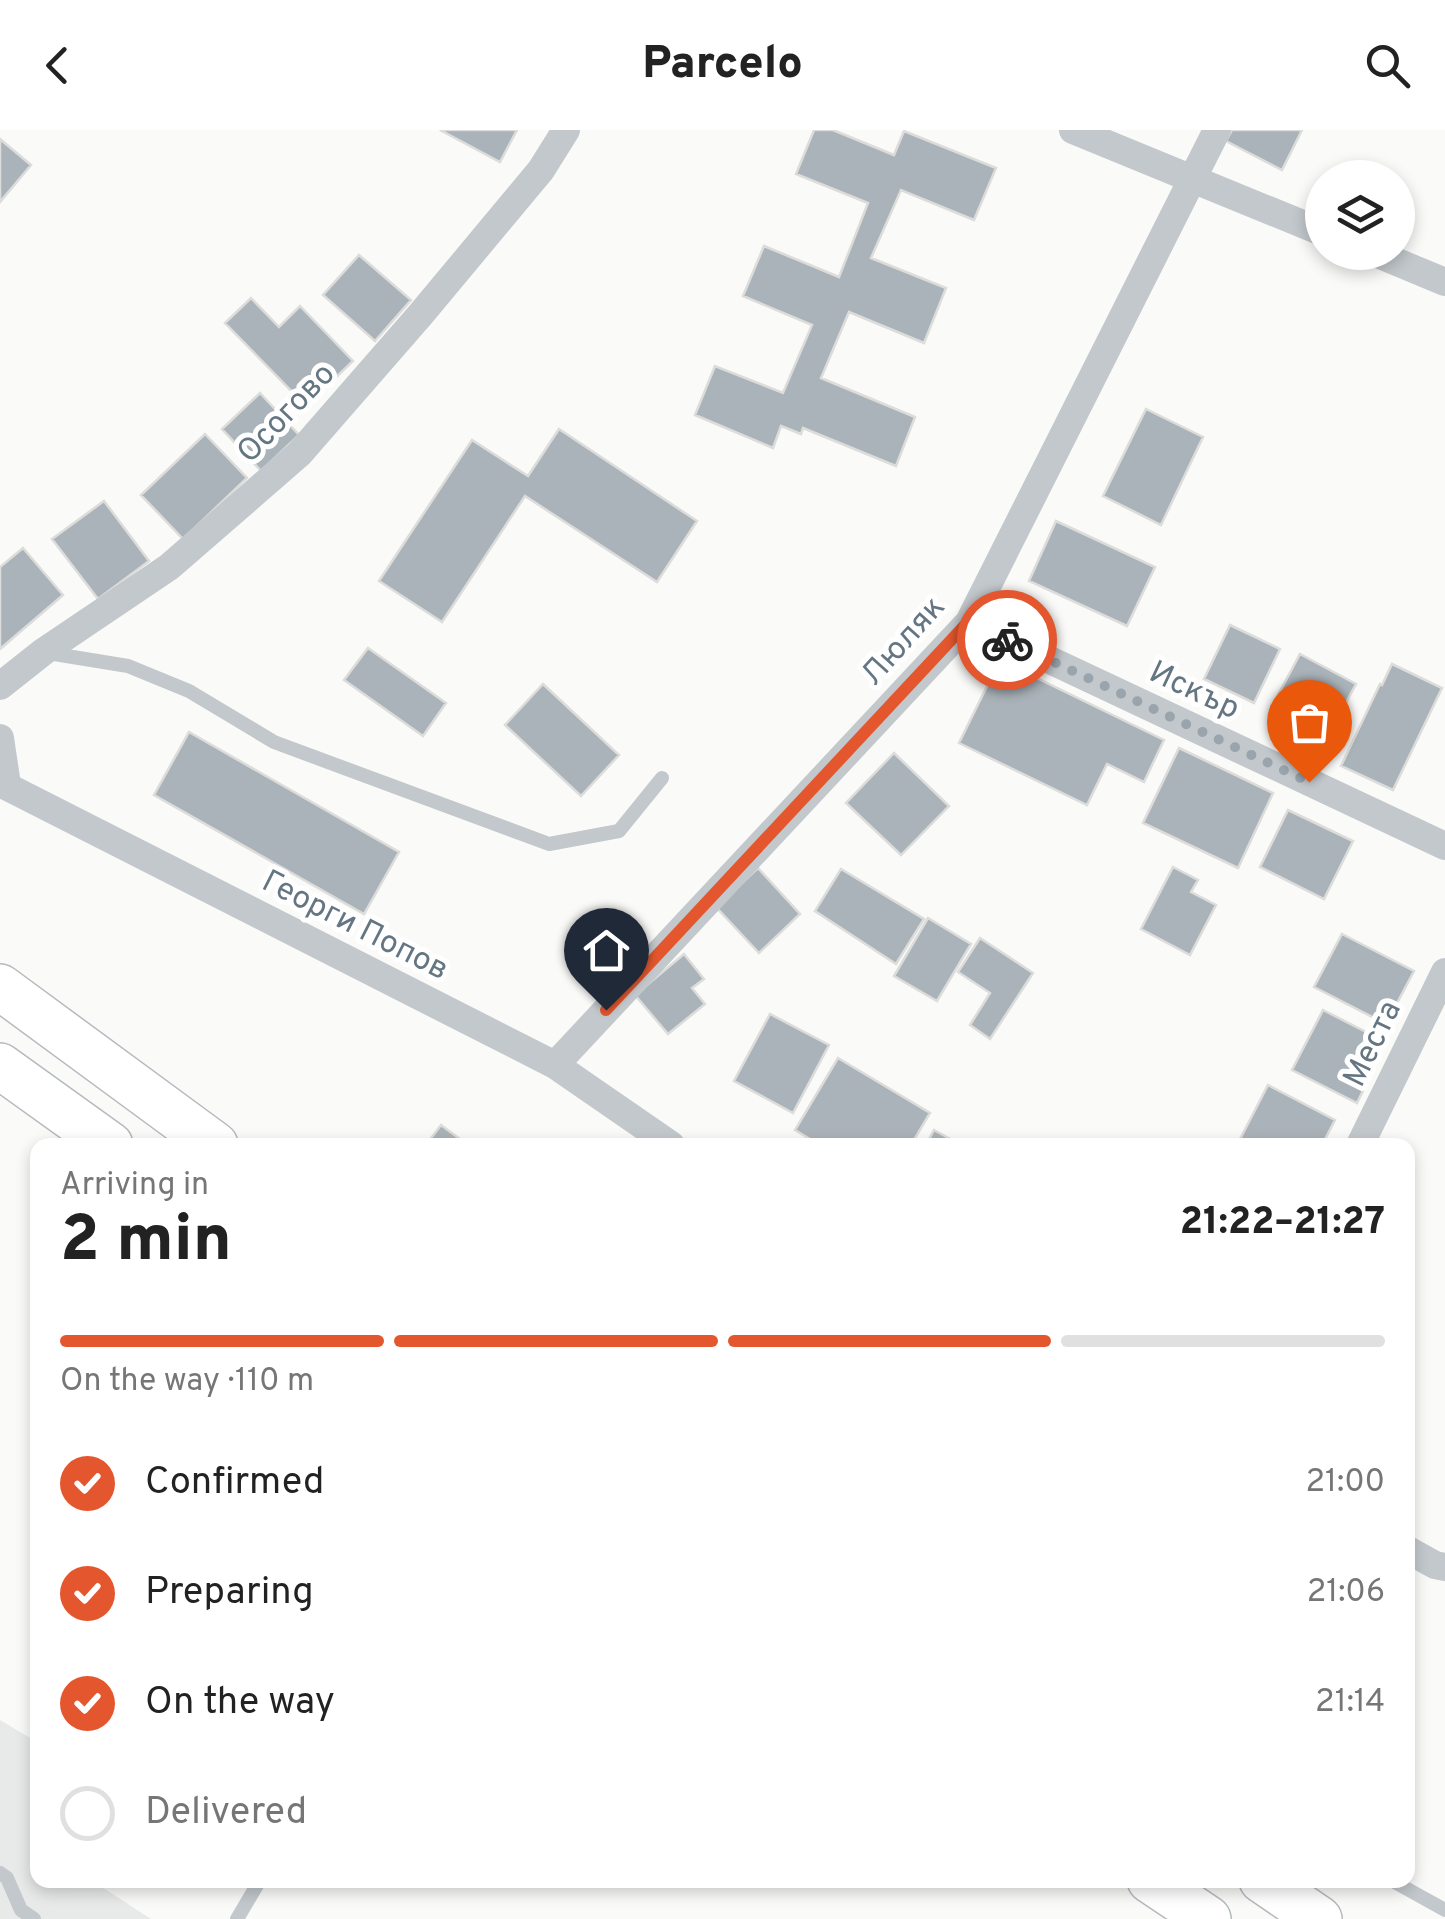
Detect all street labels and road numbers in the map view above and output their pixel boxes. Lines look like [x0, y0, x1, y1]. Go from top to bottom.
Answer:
street label: Осогово [229, 355, 345, 473]
street label: Люляк [853, 589, 955, 695]
street label: Искър [1142, 653, 1245, 730]
street label: Георги Попов [255, 863, 455, 991]
street label: Места [1336, 995, 1412, 1094]

